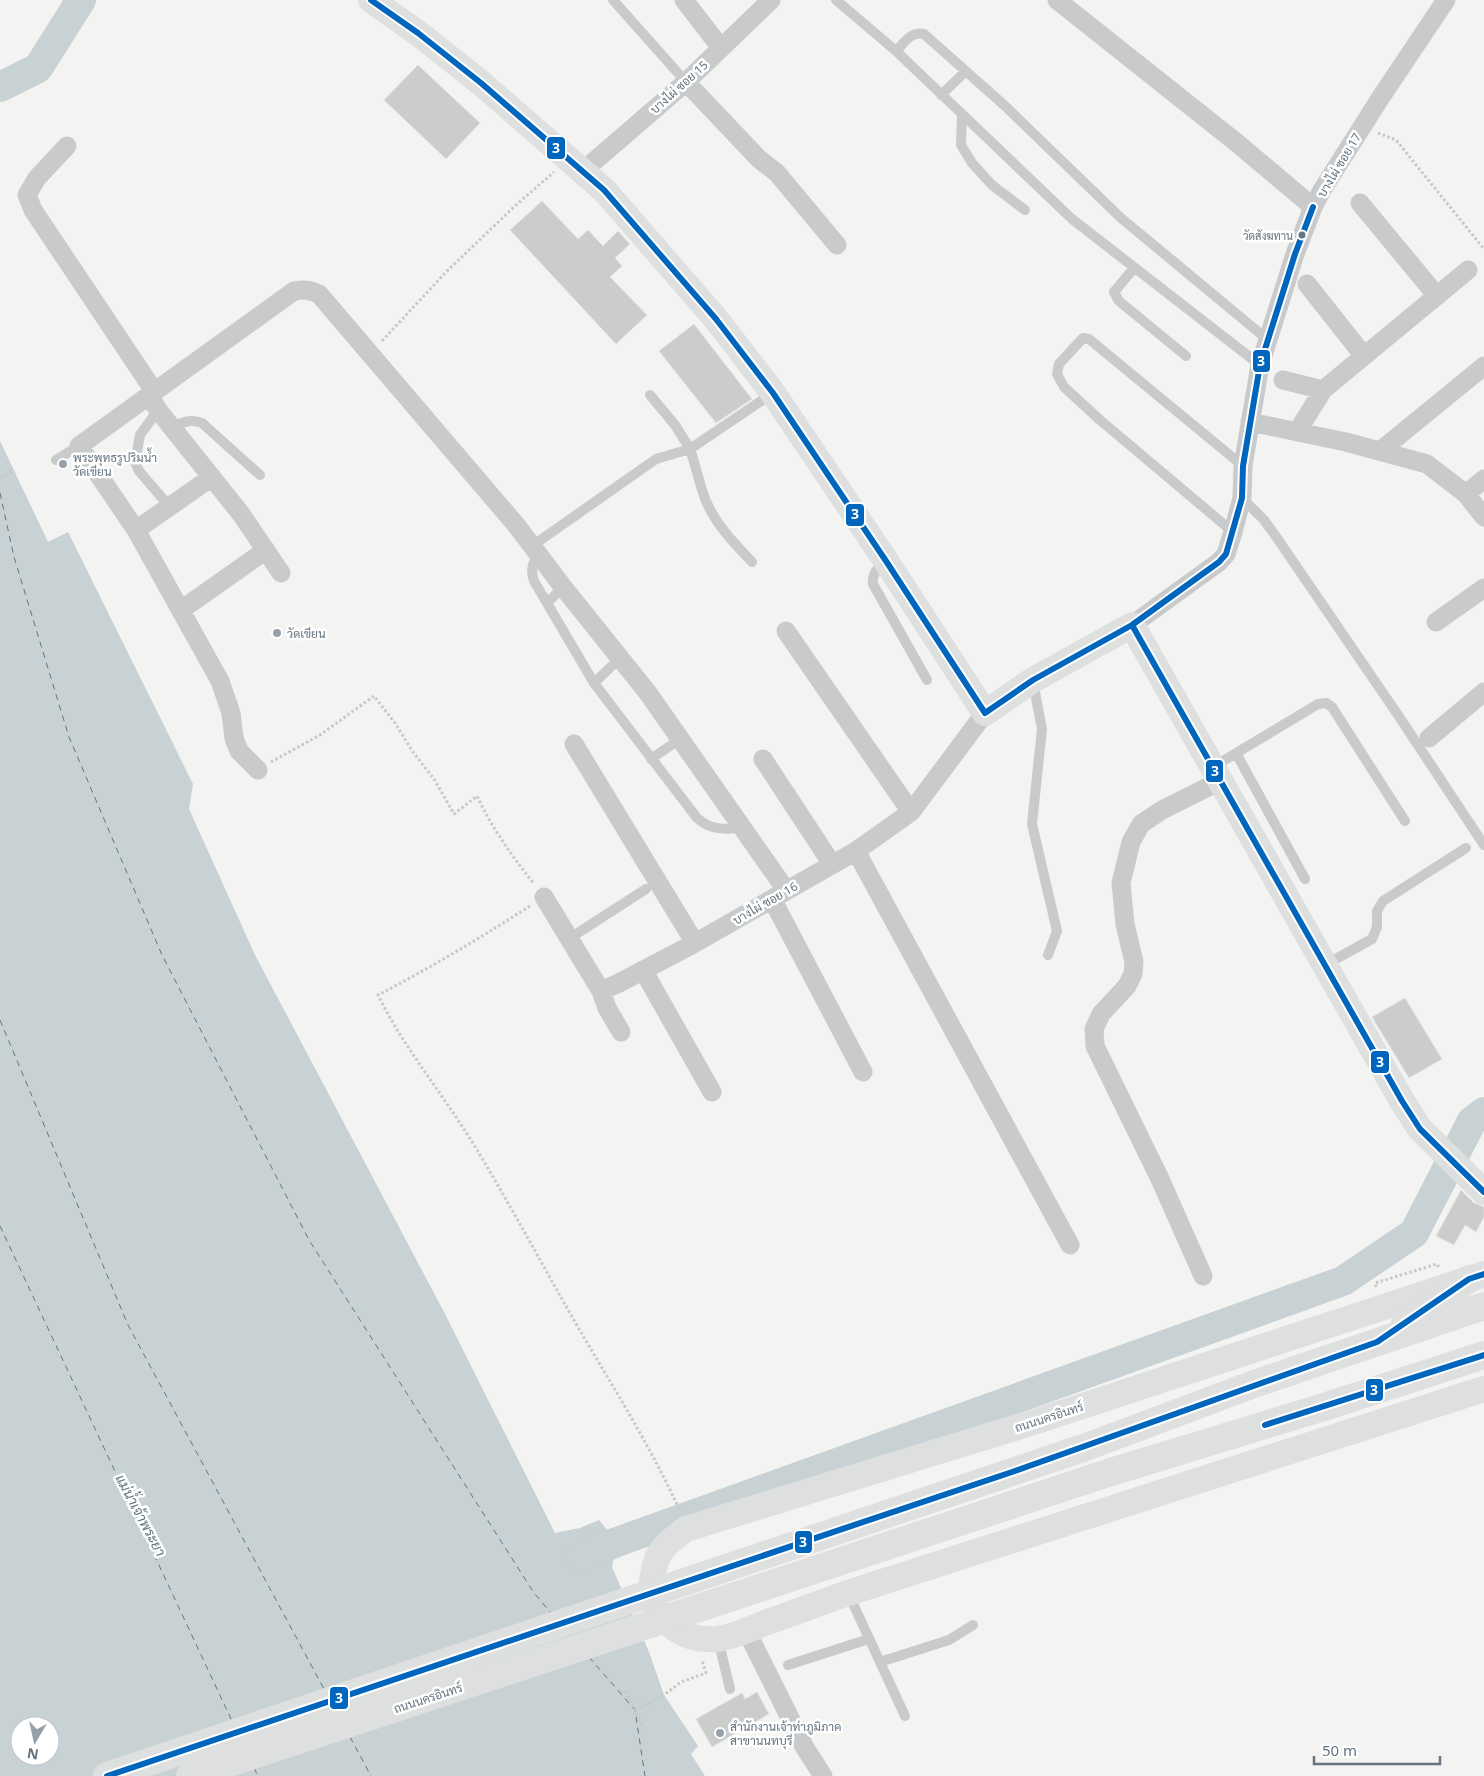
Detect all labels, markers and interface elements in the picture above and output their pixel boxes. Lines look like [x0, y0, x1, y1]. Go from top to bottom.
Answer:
street label: บางไผ่ ซอย 15 [646, 56, 712, 118]
street label: บางไผ่ ซอย 17 [1313, 129, 1365, 200]
line badge: 3 [546, 136, 566, 160]
text: 3 [552, 138, 560, 157]
place label: วัดสังฆทาน [1243, 228, 1293, 243]
marker: วัดสังฆทาน [1297, 230, 1307, 240]
line badge: 3 [1252, 349, 1271, 373]
text: 3 [1257, 351, 1265, 370]
place label: พระพุทธรูปริมน้ำ วัดเขียน [73, 447, 157, 480]
marker: พระพุทธรูปริมน้ำ วัดเขียน [57, 458, 69, 470]
line badge: 3 [845, 503, 865, 527]
text: 3 [851, 504, 859, 523]
place label: วัดเขียน [287, 625, 326, 642]
marker: วัดเขียน [271, 627, 283, 639]
line badge: 3 [1205, 759, 1224, 783]
text: 3 [1211, 761, 1219, 780]
street label: บางไผ่ ซอย 16 [729, 877, 801, 928]
line badge: 3 [1370, 1050, 1390, 1074]
text: 3 [1376, 1052, 1384, 1071]
line badge: 3 [1365, 1378, 1384, 1402]
text: 3 [1370, 1380, 1378, 1399]
street label: ถนนนครอินทร์ [1012, 1398, 1086, 1436]
water label: แม่น้ำเจ้าพระยา [111, 1470, 172, 1560]
line badge: 3 [794, 1530, 813, 1554]
text: 3 [799, 1532, 807, 1551]
street label: ถนนนครอินทร์ [391, 1679, 465, 1717]
line badge: 3 [329, 1686, 349, 1710]
text: 3 [335, 1688, 343, 1707]
north arrow [10, 1716, 60, 1766]
place label: สำนักงานเจ้าท่าภูมิภาค สาขานนทบุรี [730, 1718, 841, 1750]
marker: สำนักงานเจ้าท่าภูมิภาค สาขานนทบุรี [714, 1727, 726, 1739]
scale bar [1314, 1734, 1440, 1766]
text: 50 m [1322, 1740, 1357, 1760]
text: N [26, 1744, 40, 1765]

